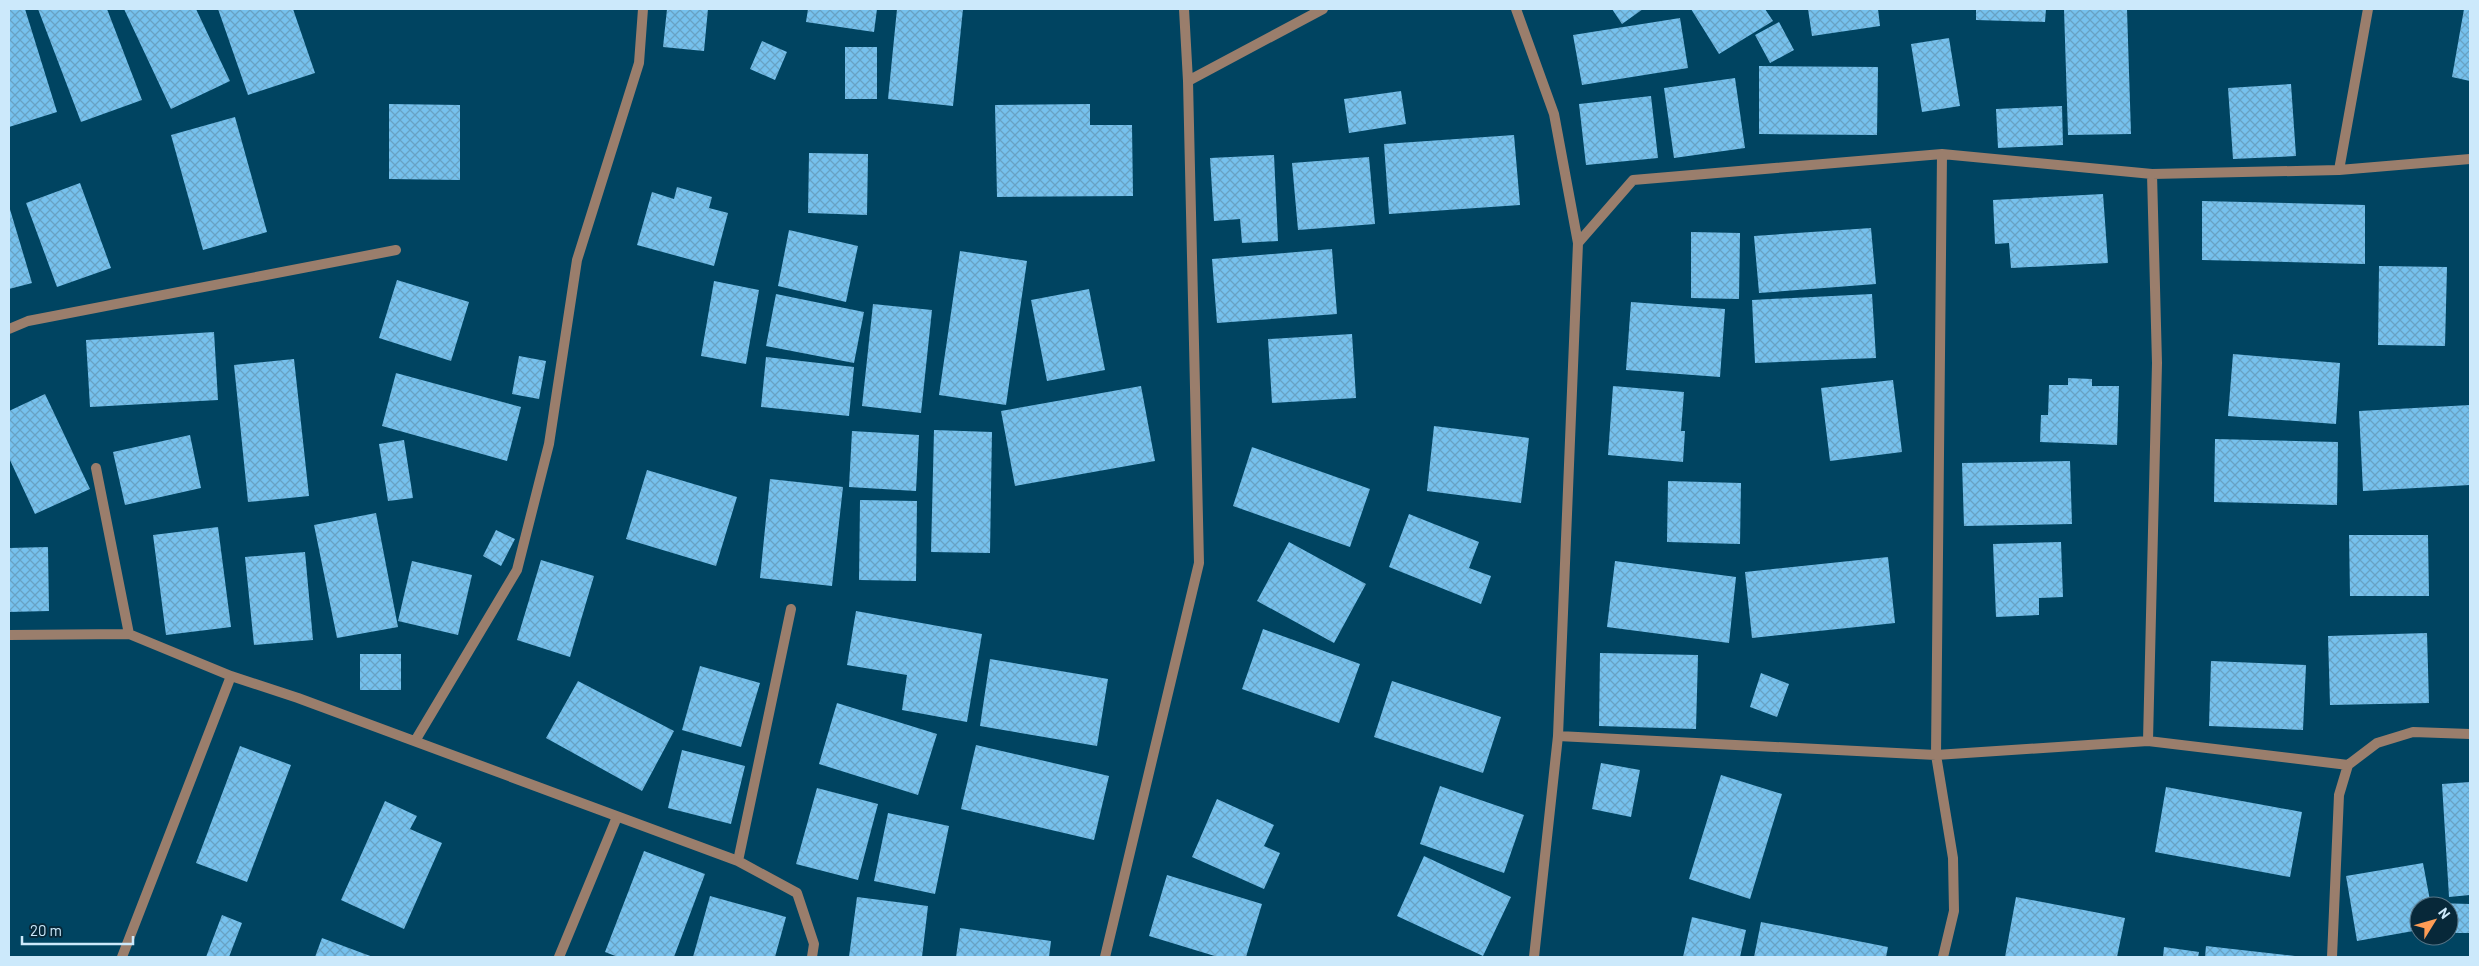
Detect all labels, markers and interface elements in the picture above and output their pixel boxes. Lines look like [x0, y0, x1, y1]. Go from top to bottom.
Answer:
north arrow [2409, 896, 2459, 946]
text: N [2435, 904, 2454, 922]
scale bar [22, 914, 134, 946]
text: 20 m [30, 921, 62, 939]

